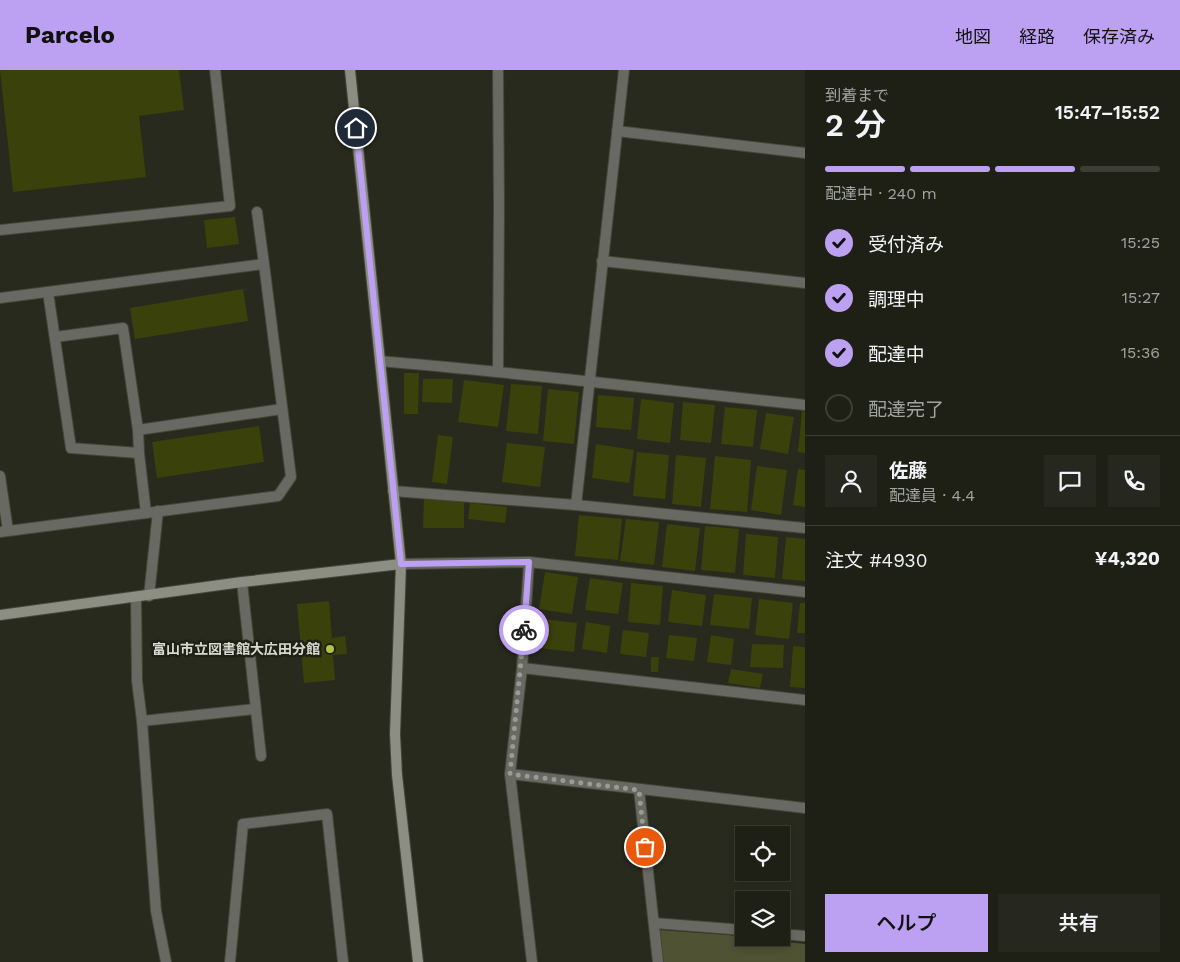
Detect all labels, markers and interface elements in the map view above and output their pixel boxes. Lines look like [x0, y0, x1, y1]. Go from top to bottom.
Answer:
text: Parcelo [25, 21, 115, 49]
text: 地図 [955, 26, 991, 47]
text: 経路 [1019, 26, 1055, 47]
text: 保存済み [1083, 26, 1155, 47]
text: 到着まで [825, 86, 889, 105]
text: 15:47–15:52 [1055, 101, 1160, 124]
text: 2 分 [825, 106, 886, 144]
pin [335, 107, 377, 149]
icon: home [342, 114, 370, 142]
text: 配達中 · 240 m [825, 184, 937, 203]
icon: check [825, 229, 853, 257]
text: 受付済み [868, 233, 944, 256]
text: 15:25 [1121, 233, 1160, 252]
icon: check [825, 284, 853, 312]
text: 調理中 [868, 288, 925, 311]
text: 15:27 [1122, 288, 1160, 307]
icon: check [825, 339, 853, 367]
text: 配達中 [868, 343, 925, 366]
text: 15:36 [1121, 343, 1160, 362]
text: 配達完了 [868, 398, 944, 421]
button: person [825, 455, 877, 507]
button: chat [1044, 455, 1096, 507]
button: phone [1108, 455, 1160, 507]
text: 佐藤 [889, 459, 927, 482]
text: 配達員 · 4.4 [889, 486, 975, 505]
text: ¥4,320 [1095, 547, 1160, 570]
text: 注文 #4930 [825, 549, 927, 572]
courier [499, 605, 549, 655]
icon: bike [510, 616, 538, 644]
place label: 富山市立図書館大広田分館 [152, 641, 320, 657]
marker: 富山市立図書館大広田分館 [324, 643, 336, 655]
pin [624, 826, 666, 868]
map controls [735, 826, 790, 946]
button: locate [735, 826, 790, 881]
icon: bag [631, 833, 659, 861]
button: layers [735, 891, 790, 946]
button: ヘルプ [825, 894, 988, 952]
button: 共有 [998, 894, 1160, 952]

